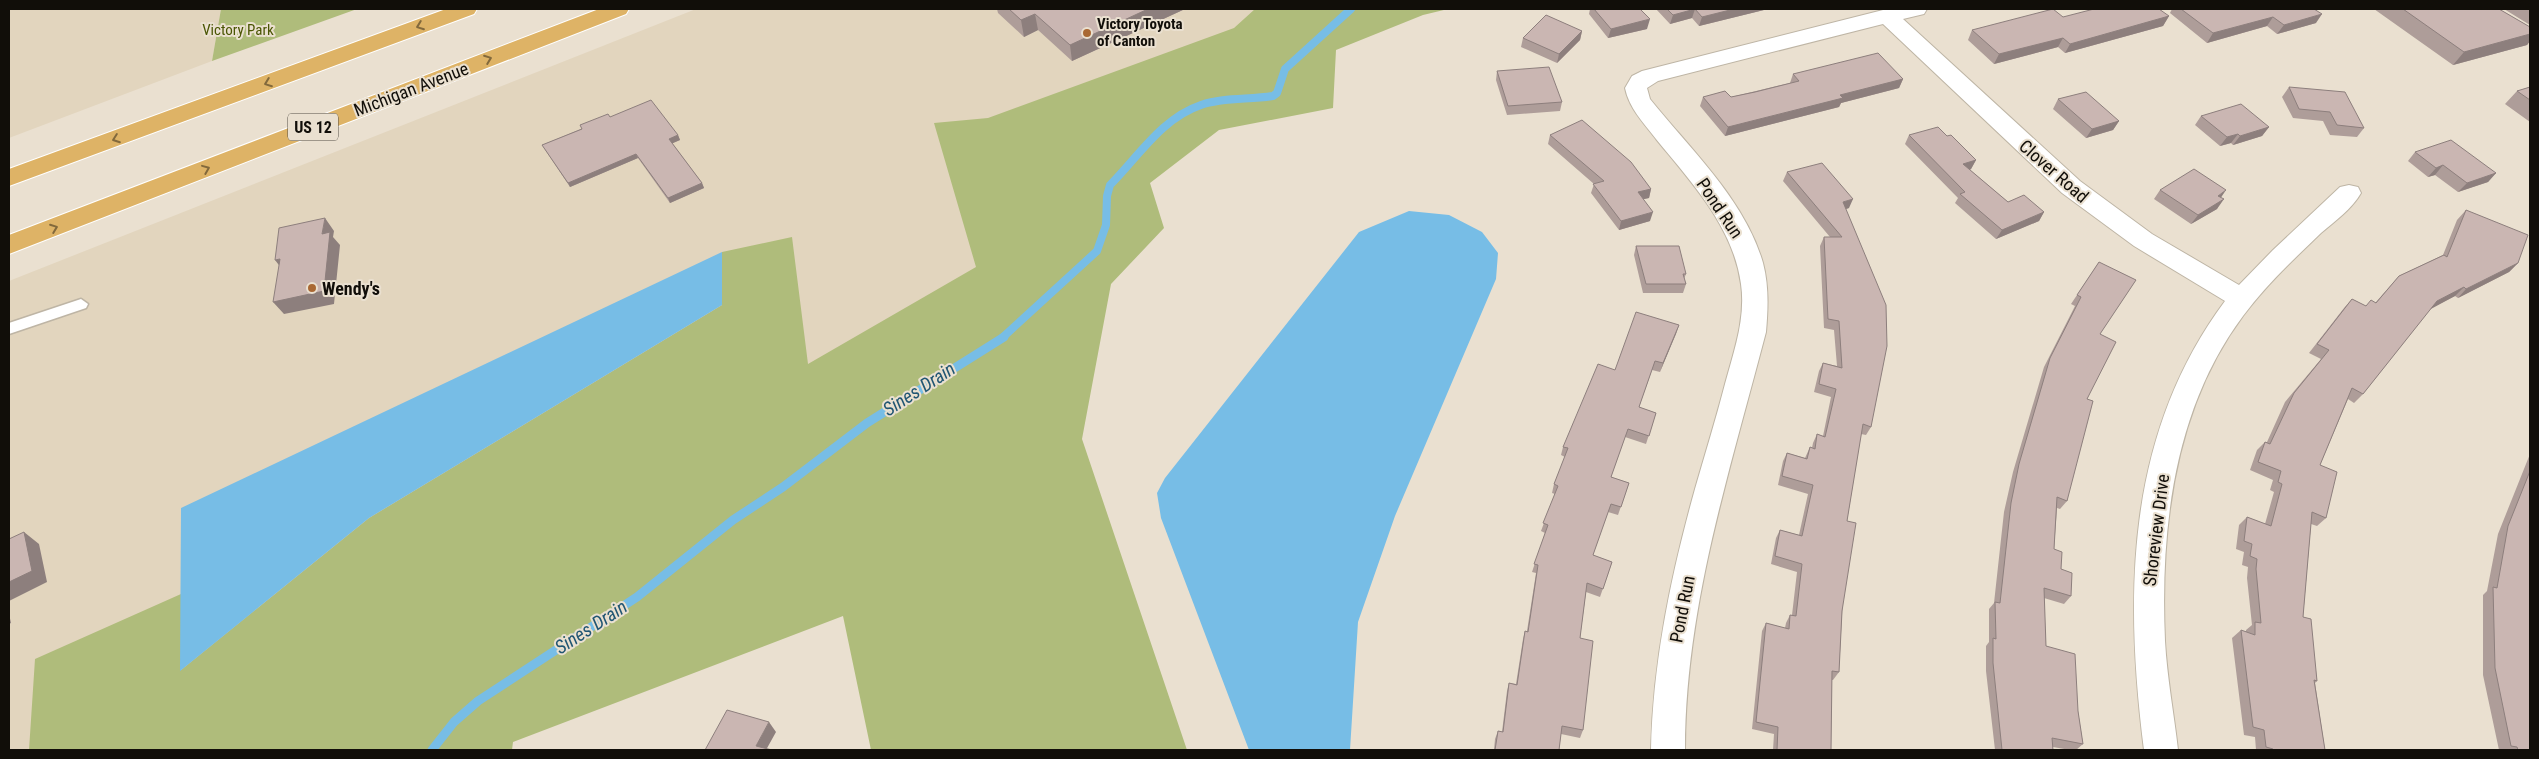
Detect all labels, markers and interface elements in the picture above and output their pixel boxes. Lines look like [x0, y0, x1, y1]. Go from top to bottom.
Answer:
place label: Victory Toyota of Canton [1097, 15, 1183, 50]
one-way arrow [416, 20, 425, 30]
park label: Victory Park [202, 21, 274, 39]
marker: Victory Toyota of Canton [1081, 27, 1093, 39]
one-way arrow [483, 55, 492, 66]
street label: Michigan Avenue [351, 58, 471, 120]
one-way arrow [264, 77, 273, 87]
road number: US 12 [288, 114, 338, 140]
one-way arrow [112, 133, 120, 143]
street label: Clover Road [2015, 135, 2093, 207]
one-way arrow [201, 165, 210, 175]
street label: Pond Run [1692, 174, 1748, 242]
one-way arrow [49, 224, 58, 234]
place label: Wendy's [322, 278, 380, 299]
marker: Wendy's [306, 282, 318, 294]
water label: Sines Drain [878, 357, 960, 421]
street label: Shoreview Drive [2139, 473, 2173, 587]
street label: Pond Run [1665, 574, 1699, 644]
water label: Sines Drain [550, 595, 632, 659]

